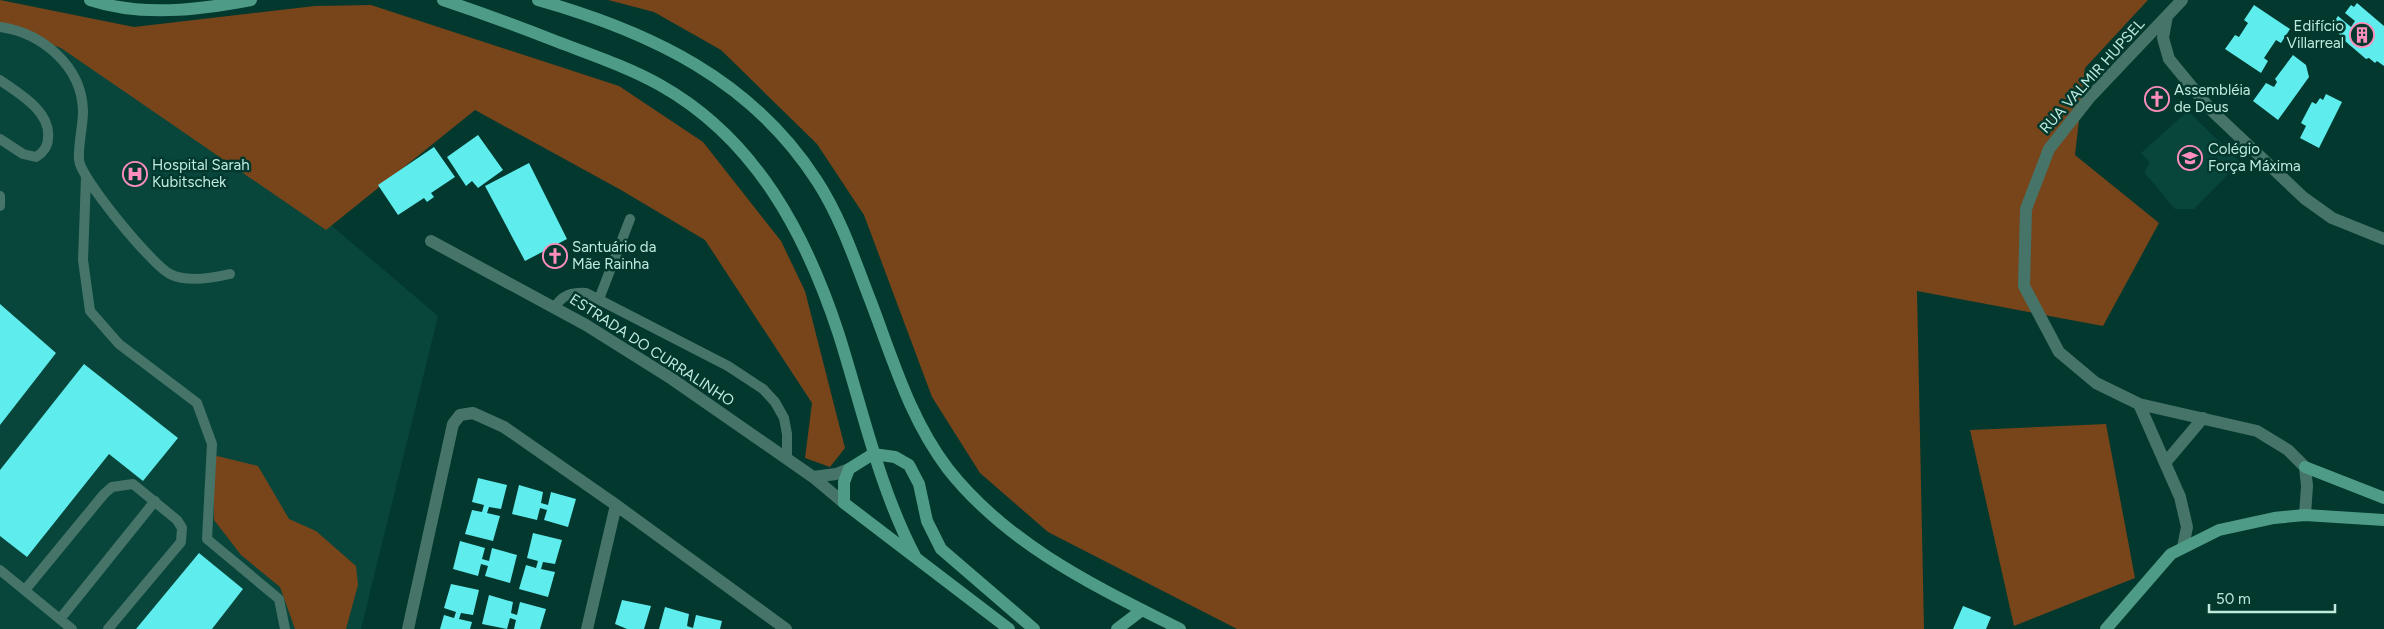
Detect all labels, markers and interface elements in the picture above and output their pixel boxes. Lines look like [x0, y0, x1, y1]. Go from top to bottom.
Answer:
street label: RUA VALMIR HUPSEL [2036, 15, 2148, 137]
place label: Edifício Villarreal [2287, 17, 2344, 52]
building icon: Edifício Villarreal [2349, 22, 2375, 48]
place label: Assembléia de Deus [2174, 81, 2251, 116]
church icon: Assembléia de Deus [2144, 86, 2170, 112]
place label: Colégio Força Máxima [2208, 140, 2301, 175]
school or university icon: Colégio Força Máxima [2177, 145, 2203, 171]
place label: Hospital Sarah Kubitschek [152, 156, 250, 191]
hospital icon: Hospital Sarah Kubitschek [122, 161, 148, 187]
place label: Santuário da Mãe Rainha [572, 238, 656, 273]
church icon: Santuário da Mãe Rainha [542, 243, 568, 269]
street label: ESTRADA DO CURRALINHO [566, 290, 738, 410]
scale bar [2209, 582, 2335, 614]
text: 50 m [2216, 590, 2251, 608]

